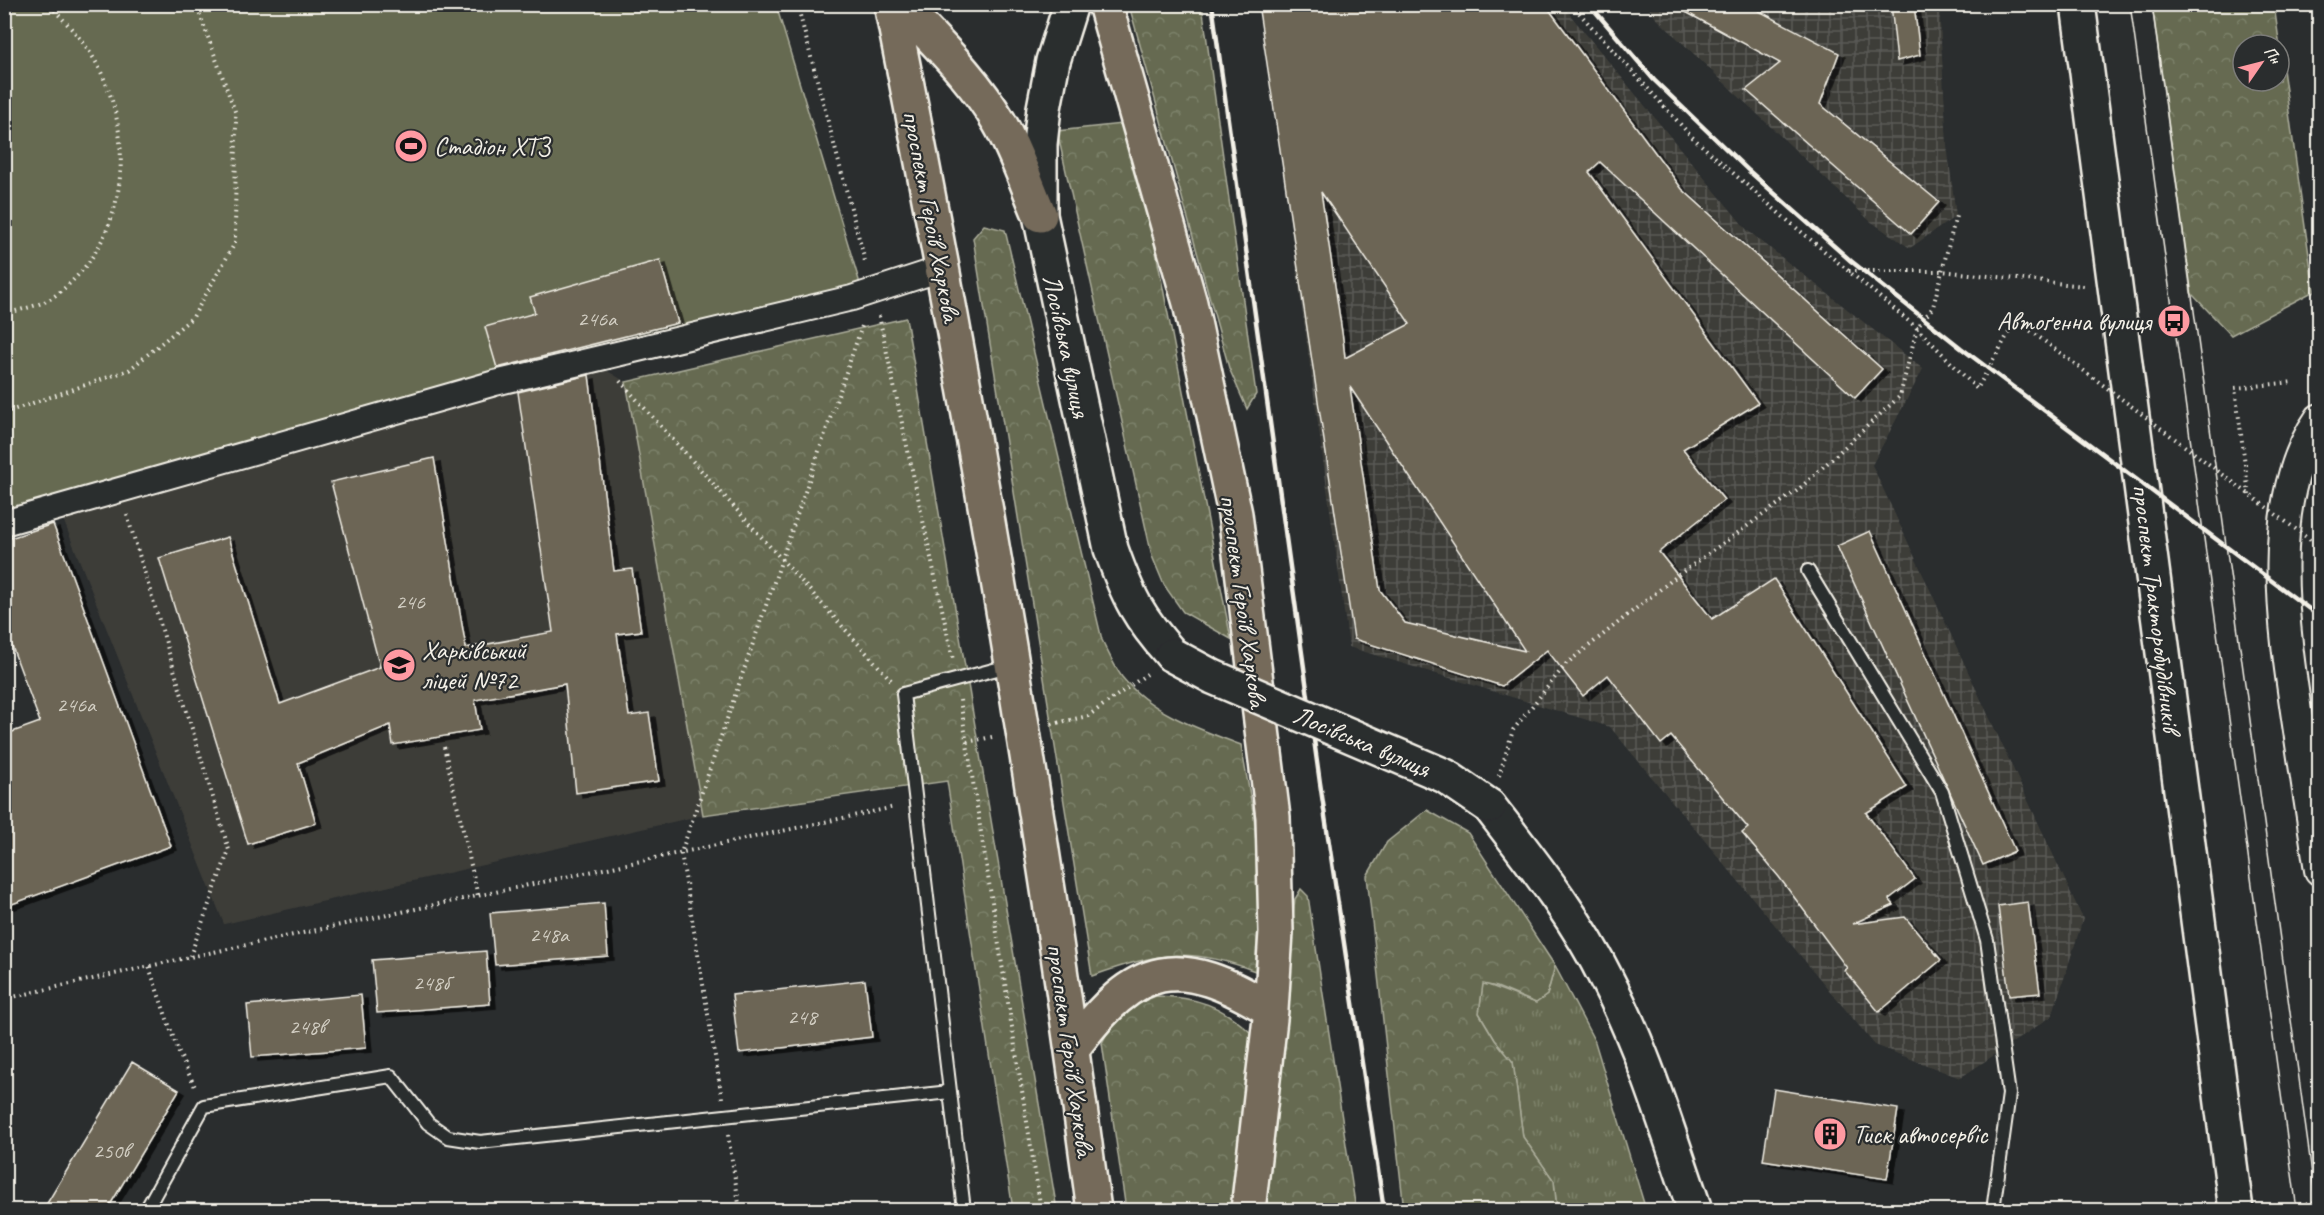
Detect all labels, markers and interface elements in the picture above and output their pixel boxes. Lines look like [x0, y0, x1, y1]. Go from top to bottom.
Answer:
north arrow [2231, 33, 2291, 93]
text: Пн [2259, 42, 2286, 68]
street label: проспект Героїв Харкова [895, 108, 969, 327]
sports icon: Стадіон ХТЗ [393, 128, 429, 164]
place label: Стадіон ХТЗ [434, 130, 551, 163]
street label: Лосівська вулиця [1035, 272, 1098, 422]
bus stop icon: Автоґенна вулиця [2156, 303, 2192, 339]
house number: 246а [577, 305, 618, 333]
place label: Автоґенна вулиця [1997, 305, 2153, 338]
street label: проспект Тракторобудівників [2125, 482, 2189, 740]
street label: проспект Героїв Харкова [1212, 493, 1275, 712]
house number: 246 [395, 588, 426, 616]
place label: Харківський ліцей №72 [422, 634, 528, 697]
school or university icon: Харківський ліцей №72 [381, 647, 417, 683]
house number: 246а [56, 691, 97, 719]
street label: Лосівська вулиця [1288, 698, 1437, 786]
house number: 248а [529, 921, 570, 949]
street label: проспект Героїв Харкова [1039, 942, 1102, 1161]
house number: 248б [413, 969, 455, 997]
house number: 248 [787, 1003, 819, 1031]
house number: 248в [289, 1013, 331, 1041]
building icon: Тиск автосервіс [1812, 1116, 1848, 1152]
place label: Тиск автосервіс [1853, 1118, 1989, 1151]
house number: 250в [93, 1137, 135, 1165]

